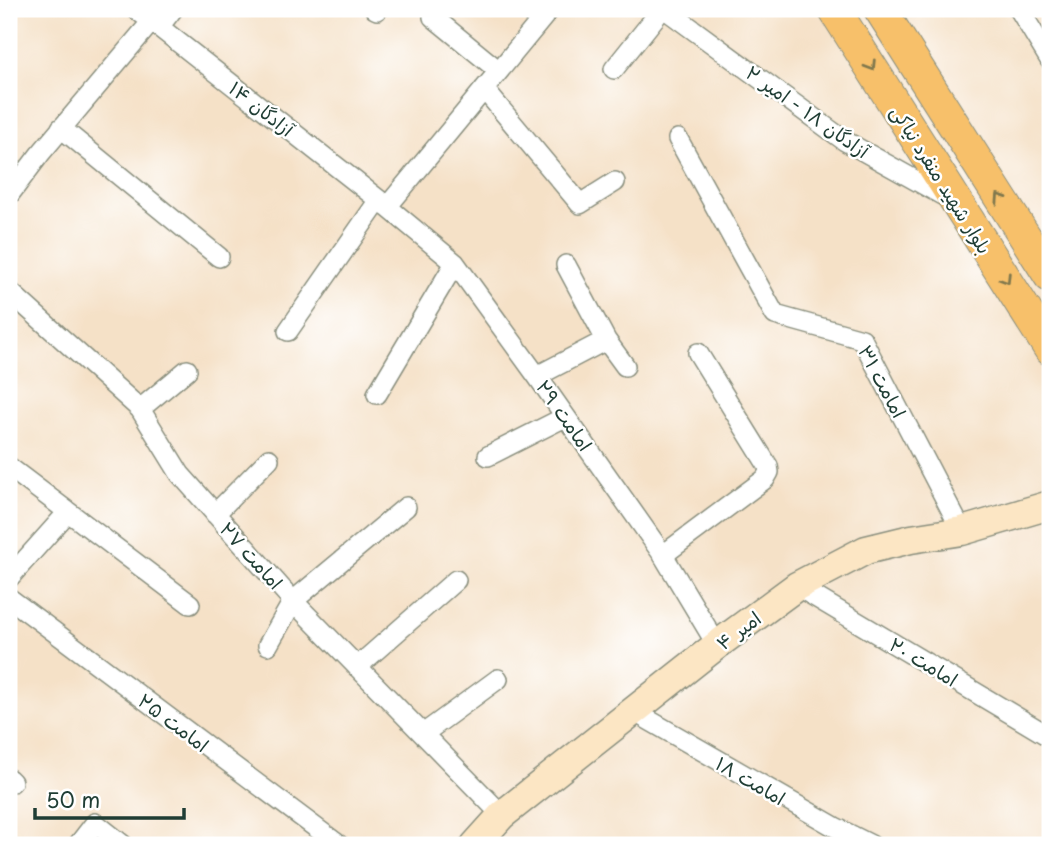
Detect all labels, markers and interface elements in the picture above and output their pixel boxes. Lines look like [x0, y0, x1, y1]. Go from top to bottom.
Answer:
street label: آزادگان ۱۸ - امیر ۲ [741, 58, 876, 165]
one-way arrow [862, 59, 875, 72]
street label: آزادگان ۱۴ [223, 74, 302, 143]
street label: بلوار شهید منفرد نیاکی [885, 99, 999, 259]
one-way arrow [996, 193, 1009, 206]
one-way arrow [998, 271, 1010, 284]
street label: امامت ۳۱ [852, 340, 914, 422]
street label: امامت ۲۹ [530, 374, 600, 456]
street label: امامت ۲۷ [214, 515, 290, 595]
street label: امیر ۴ [710, 604, 766, 656]
street label: امامت ۲۰ [884, 630, 964, 692]
street label: امامت ۲۵ [133, 686, 215, 758]
street label: امامت ۱۸ [711, 749, 791, 811]
scale bar [35, 777, 184, 821]
text: 50 m [46, 783, 100, 815]

